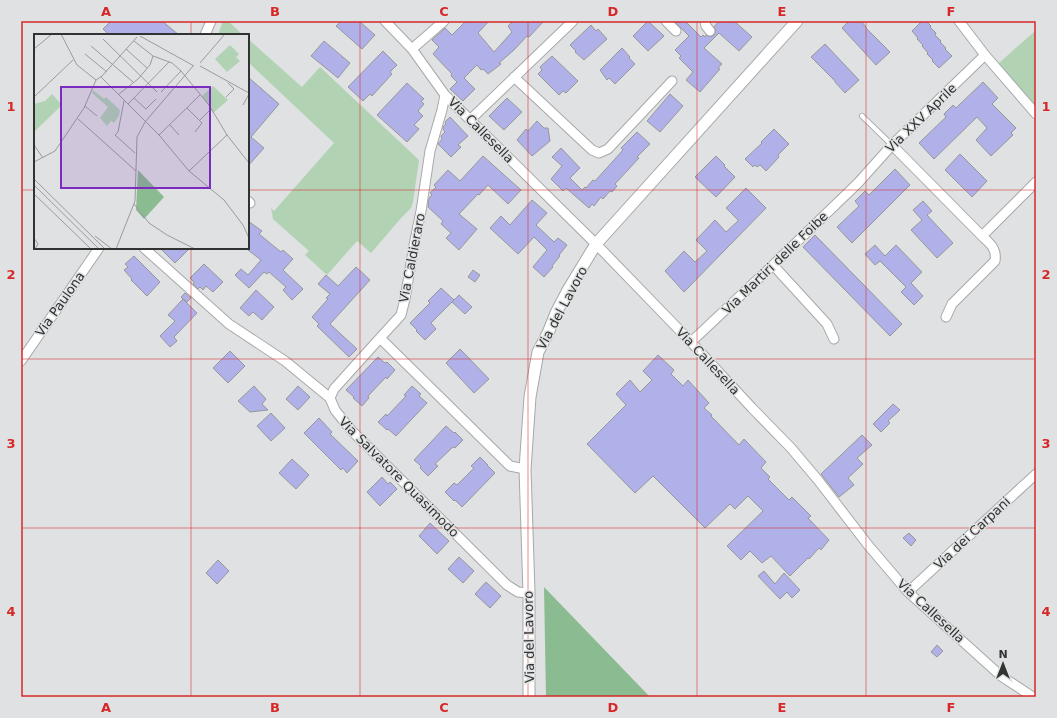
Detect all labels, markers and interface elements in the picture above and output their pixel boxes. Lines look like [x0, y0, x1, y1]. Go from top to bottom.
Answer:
text: A [101, 4, 111, 19]
text: B [270, 4, 280, 19]
text: C [439, 4, 449, 19]
text: D [608, 4, 619, 19]
text: E [778, 4, 786, 19]
text: F [947, 4, 955, 19]
inset map [34, 34, 249, 249]
street label: Via XXV Aprile [882, 80, 960, 156]
street label: Via Callesella [445, 94, 517, 166]
text: 1 [6, 99, 16, 114]
text: 1 [1041, 99, 1051, 114]
street label: Via Martiri delle Foibe [719, 209, 831, 317]
street label: Via Caldieraro [396, 212, 428, 304]
street label: Via del Lavoro [534, 264, 590, 352]
text: 2 [6, 267, 16, 282]
text: 2 [1041, 267, 1051, 282]
street label: Via Paulona [32, 269, 88, 339]
street label: Via Callesella [673, 324, 743, 398]
street label: Via Salvatore Quasimodo [336, 414, 462, 540]
text: 3 [6, 436, 16, 451]
text: 3 [1041, 436, 1051, 451]
street label: Via dei Carpani [931, 494, 1013, 572]
street label: Via Callesella [894, 576, 968, 646]
street label: Via del Lavoro [521, 591, 537, 683]
text: 4 [6, 604, 16, 619]
text: 4 [1041, 604, 1051, 619]
north arrow [983, 644, 1023, 684]
text: N [998, 648, 1008, 661]
text: A [101, 700, 111, 715]
text: B [270, 700, 280, 715]
text: C [439, 700, 449, 715]
text: D [608, 700, 619, 715]
text: E [778, 700, 786, 715]
text: F [947, 700, 955, 715]

